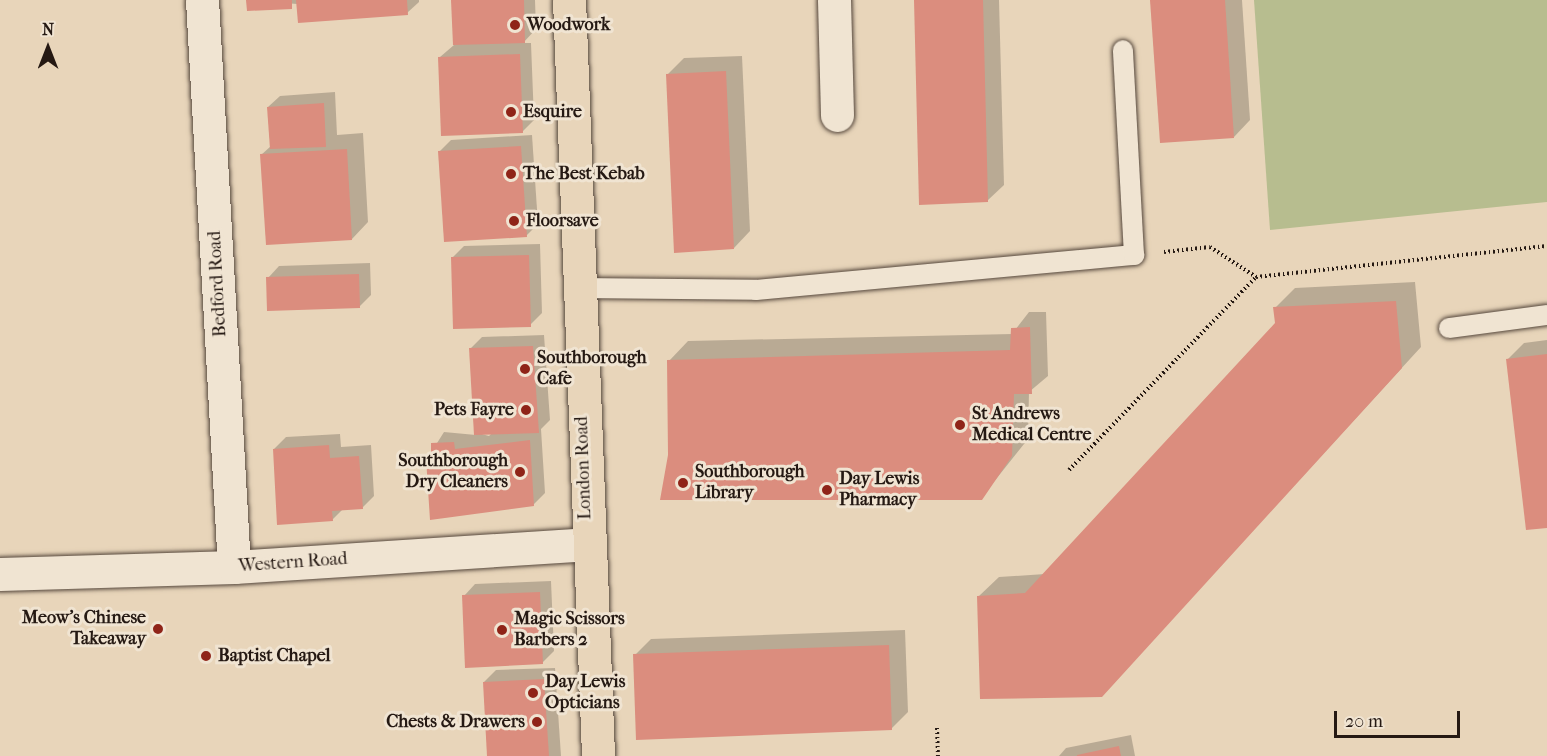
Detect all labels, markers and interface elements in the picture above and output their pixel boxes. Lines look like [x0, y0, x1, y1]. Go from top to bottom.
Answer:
place label: Woodwork [527, 14, 610, 36]
north arrow [18, 18, 78, 78]
marker: Woodwork [508, 18, 522, 32]
text: N [42, 20, 54, 39]
place label: Esquire [523, 101, 582, 123]
marker: Esquire [504, 105, 518, 119]
place label: The Best Kebab [523, 163, 645, 185]
marker: The Best Kebab [504, 167, 518, 181]
place label: Floorsave [526, 210, 599, 232]
marker: Floorsave [507, 214, 521, 228]
street label: Bedford Road [204, 230, 232, 338]
place label: Southborough Cafe [537, 348, 647, 391]
marker: Southborough Cafe [518, 362, 532, 376]
place label: Pets Fayre [434, 399, 514, 421]
marker: Pets Fayre [519, 403, 533, 417]
place label: St Andrews Medical Centre [972, 404, 1091, 446]
street label: London Road [571, 416, 597, 520]
marker: St Andrews Medical Centre [953, 418, 967, 432]
place label: Southborough Dry Cleaners [398, 451, 508, 494]
place label: Southborough Library [695, 462, 805, 504]
marker: Southborough Dry Cleaners [513, 465, 527, 479]
place label: Day Lewis Pharmacy [839, 469, 919, 512]
marker: Southborough Library [676, 476, 690, 490]
marker: Day Lewis Pharmacy [820, 483, 834, 497]
street label: Western Road [238, 548, 348, 578]
place label: Meow's Chinese Takeaway [22, 608, 146, 650]
place label: Magic Scissors Barbers 2 [514, 609, 625, 652]
marker: Meow's Chinese Takeaway [151, 622, 165, 636]
marker: Magic Scissors Barbers 2 [495, 623, 509, 637]
place label: Baptist Chapel [218, 645, 331, 667]
marker: Baptist Chapel [199, 649, 213, 663]
place label: Day Lewis Opticians [545, 672, 625, 714]
marker: Day Lewis Opticians [526, 686, 540, 700]
scale bar [1337, 699, 1463, 737]
place label: Chests & Drawers [386, 711, 525, 733]
text: 20 m [1345, 711, 1383, 732]
marker: Chests & Drawers [530, 715, 544, 729]

